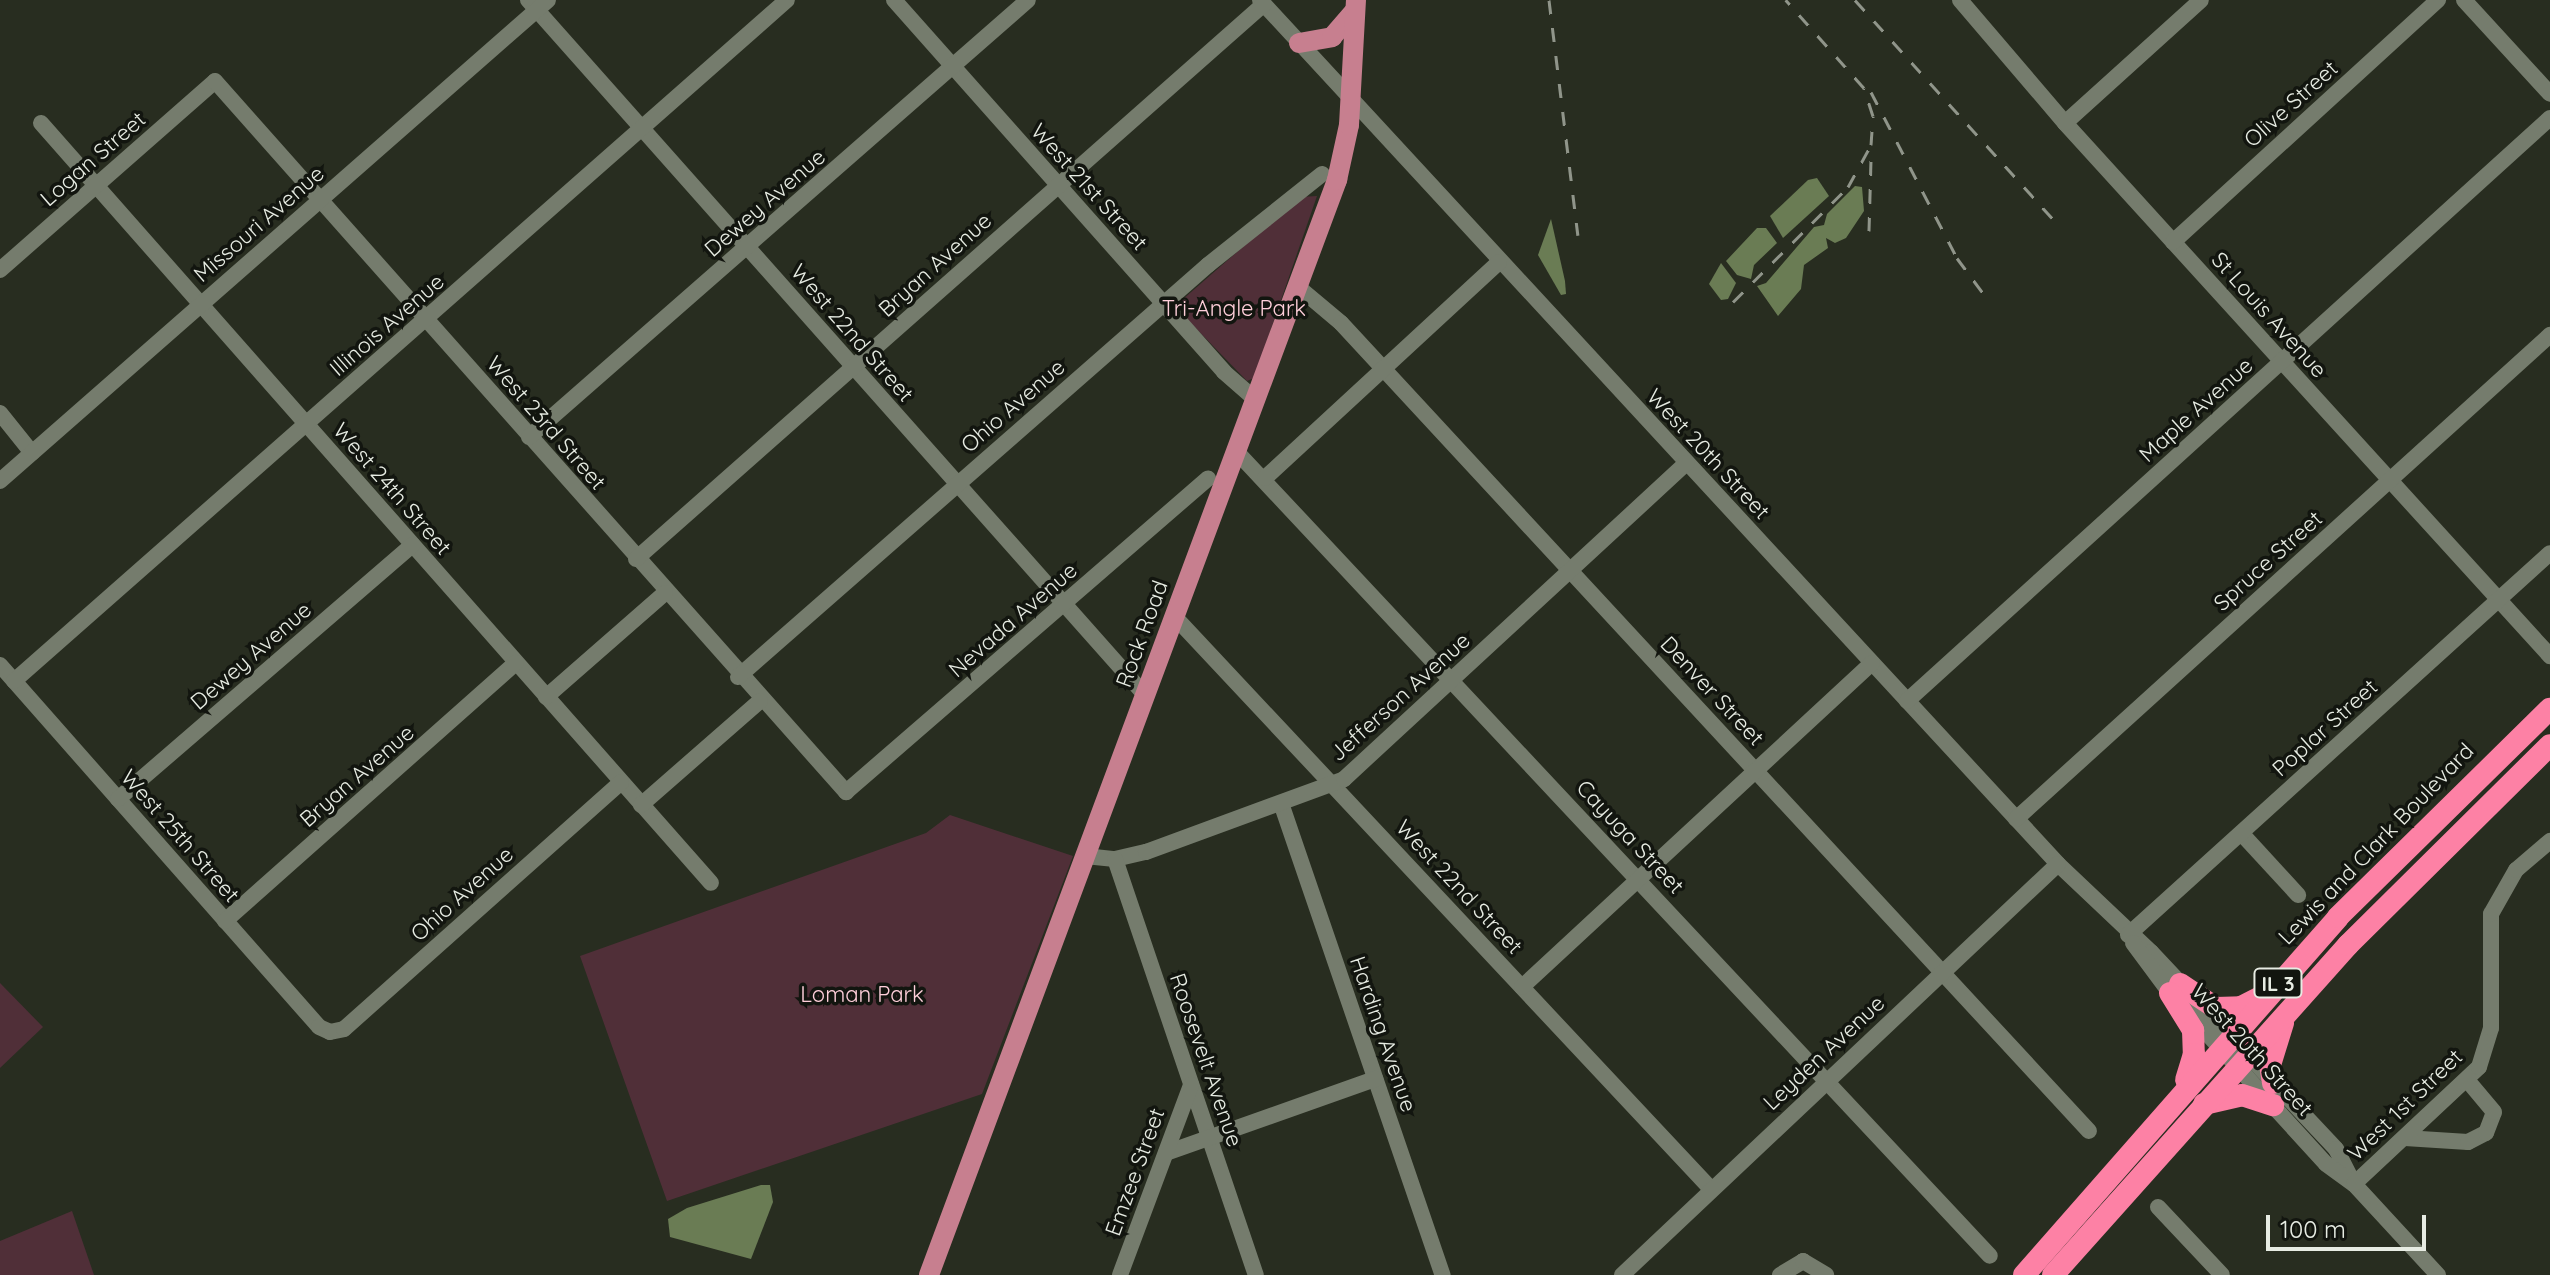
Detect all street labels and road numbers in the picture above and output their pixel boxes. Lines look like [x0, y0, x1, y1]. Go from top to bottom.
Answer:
street label: Olive Street [2239, 55, 2343, 153]
street label: Logan Street [35, 106, 151, 212]
street label: West 21st Street [1025, 118, 1153, 256]
street label: Dewey Avenue [699, 143, 831, 263]
street label: Missouri Avenue [189, 160, 329, 288]
street label: Bryan Avenue [873, 207, 997, 323]
street label: St Louis Avenue [2206, 247, 2332, 383]
street label: West 22nd Street [785, 259, 919, 407]
street label: Illinois Avenue [325, 268, 449, 382]
street label: West 23rd Street [481, 351, 611, 495]
street label: Maple Avenue [2134, 352, 2258, 468]
street label: Ohio Avenue [956, 354, 1070, 458]
street label: West 20th Street [1641, 383, 1775, 525]
street label: West 24th Street [327, 417, 457, 561]
street label: Spruce Street [2208, 505, 2328, 617]
street label: Nevada Avenue [944, 557, 1082, 683]
street label: Rock Road [1110, 577, 1174, 691]
street label: Dewey Avenue [185, 596, 317, 716]
street label: Jefferson Avenue [1325, 627, 1475, 767]
street label: Denver Street [1655, 631, 1769, 751]
street label: Poplar Street [2267, 674, 2383, 782]
street label: Bryan Avenue [295, 719, 419, 833]
street label: Lewis and Clark Boulevard [2273, 738, 2479, 950]
street label: West 25th Street [115, 764, 245, 908]
street label: Cayuga Street [1571, 775, 1689, 899]
street label: West 22nd Street [1390, 814, 1528, 960]
street label: Ohio Avenue [405, 841, 519, 947]
street label: Harding Avenue [1344, 953, 1422, 1115]
road number: IL 3 [2252, 967, 2304, 999]
street label: Roosevelt Avenue [1164, 970, 1248, 1150]
street label: West 20th Street [2186, 979, 2318, 1121]
street label: Leyden Avenue [1758, 990, 1890, 1116]
street label: West 1st Street [2342, 1044, 2468, 1166]
street label: Emzee Street [1100, 1105, 1170, 1239]

